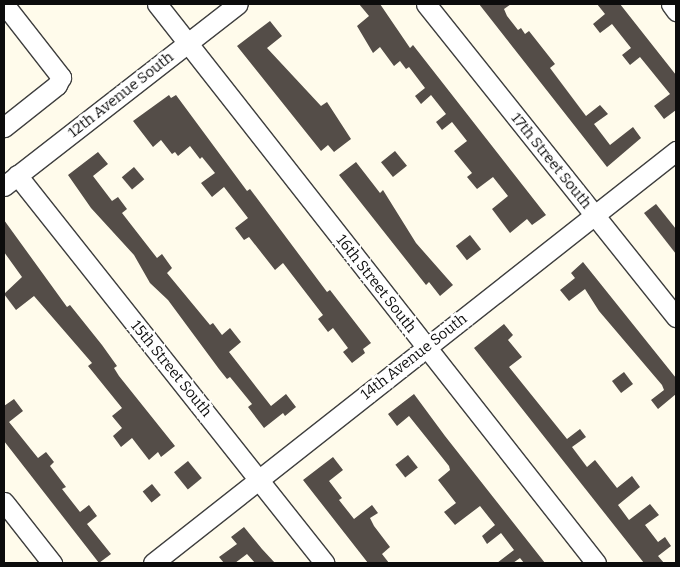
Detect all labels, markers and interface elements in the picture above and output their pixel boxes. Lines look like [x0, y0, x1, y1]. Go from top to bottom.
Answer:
street label: 12th Avenue South [65, 48, 177, 142]
street label: 17th Street South [507, 110, 595, 212]
street label: 16th Street South [332, 231, 420, 337]
street label: 14th Avenue South [357, 310, 471, 404]
street label: 15th Street South [127, 317, 215, 421]

